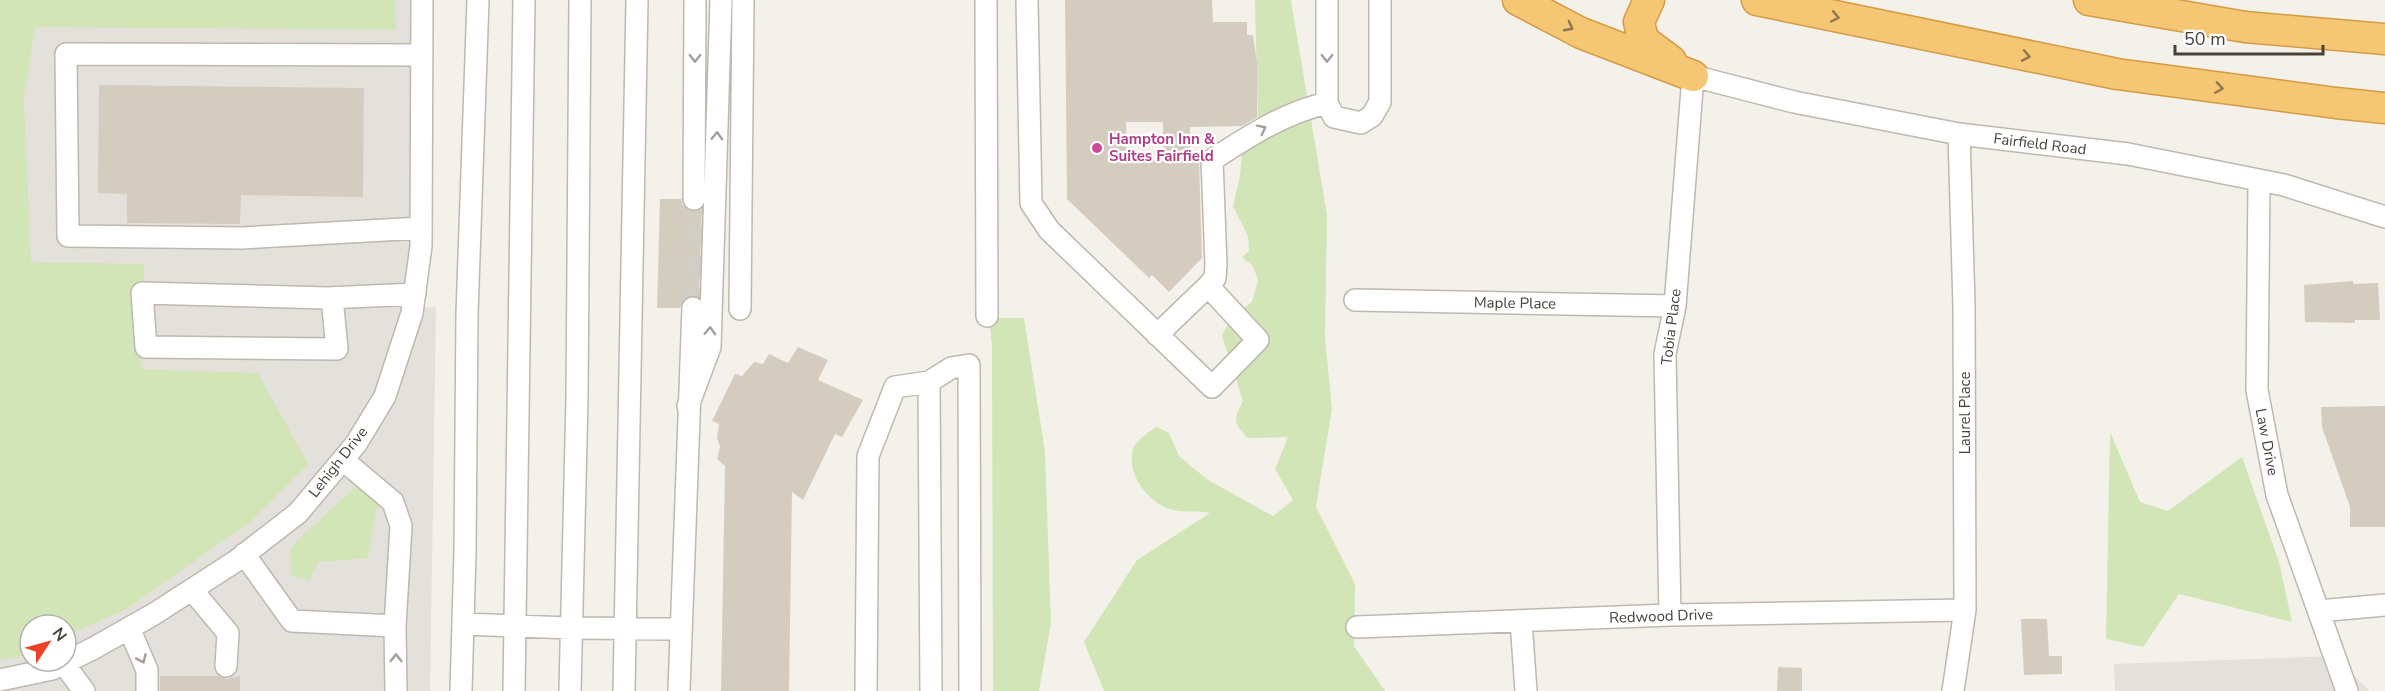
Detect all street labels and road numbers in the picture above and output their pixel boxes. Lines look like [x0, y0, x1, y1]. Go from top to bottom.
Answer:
street label: Fairfield Road [1992, 128, 2088, 160]
street label: Tobia Place [1656, 288, 1686, 366]
street label: Maple Place [1474, 292, 1556, 314]
street label: Laurel Place [1955, 372, 1975, 454]
street label: Law Drive [2251, 407, 2283, 477]
street label: Lehigh Drive [304, 422, 372, 502]
street label: Redwood Drive [1609, 604, 1713, 628]

